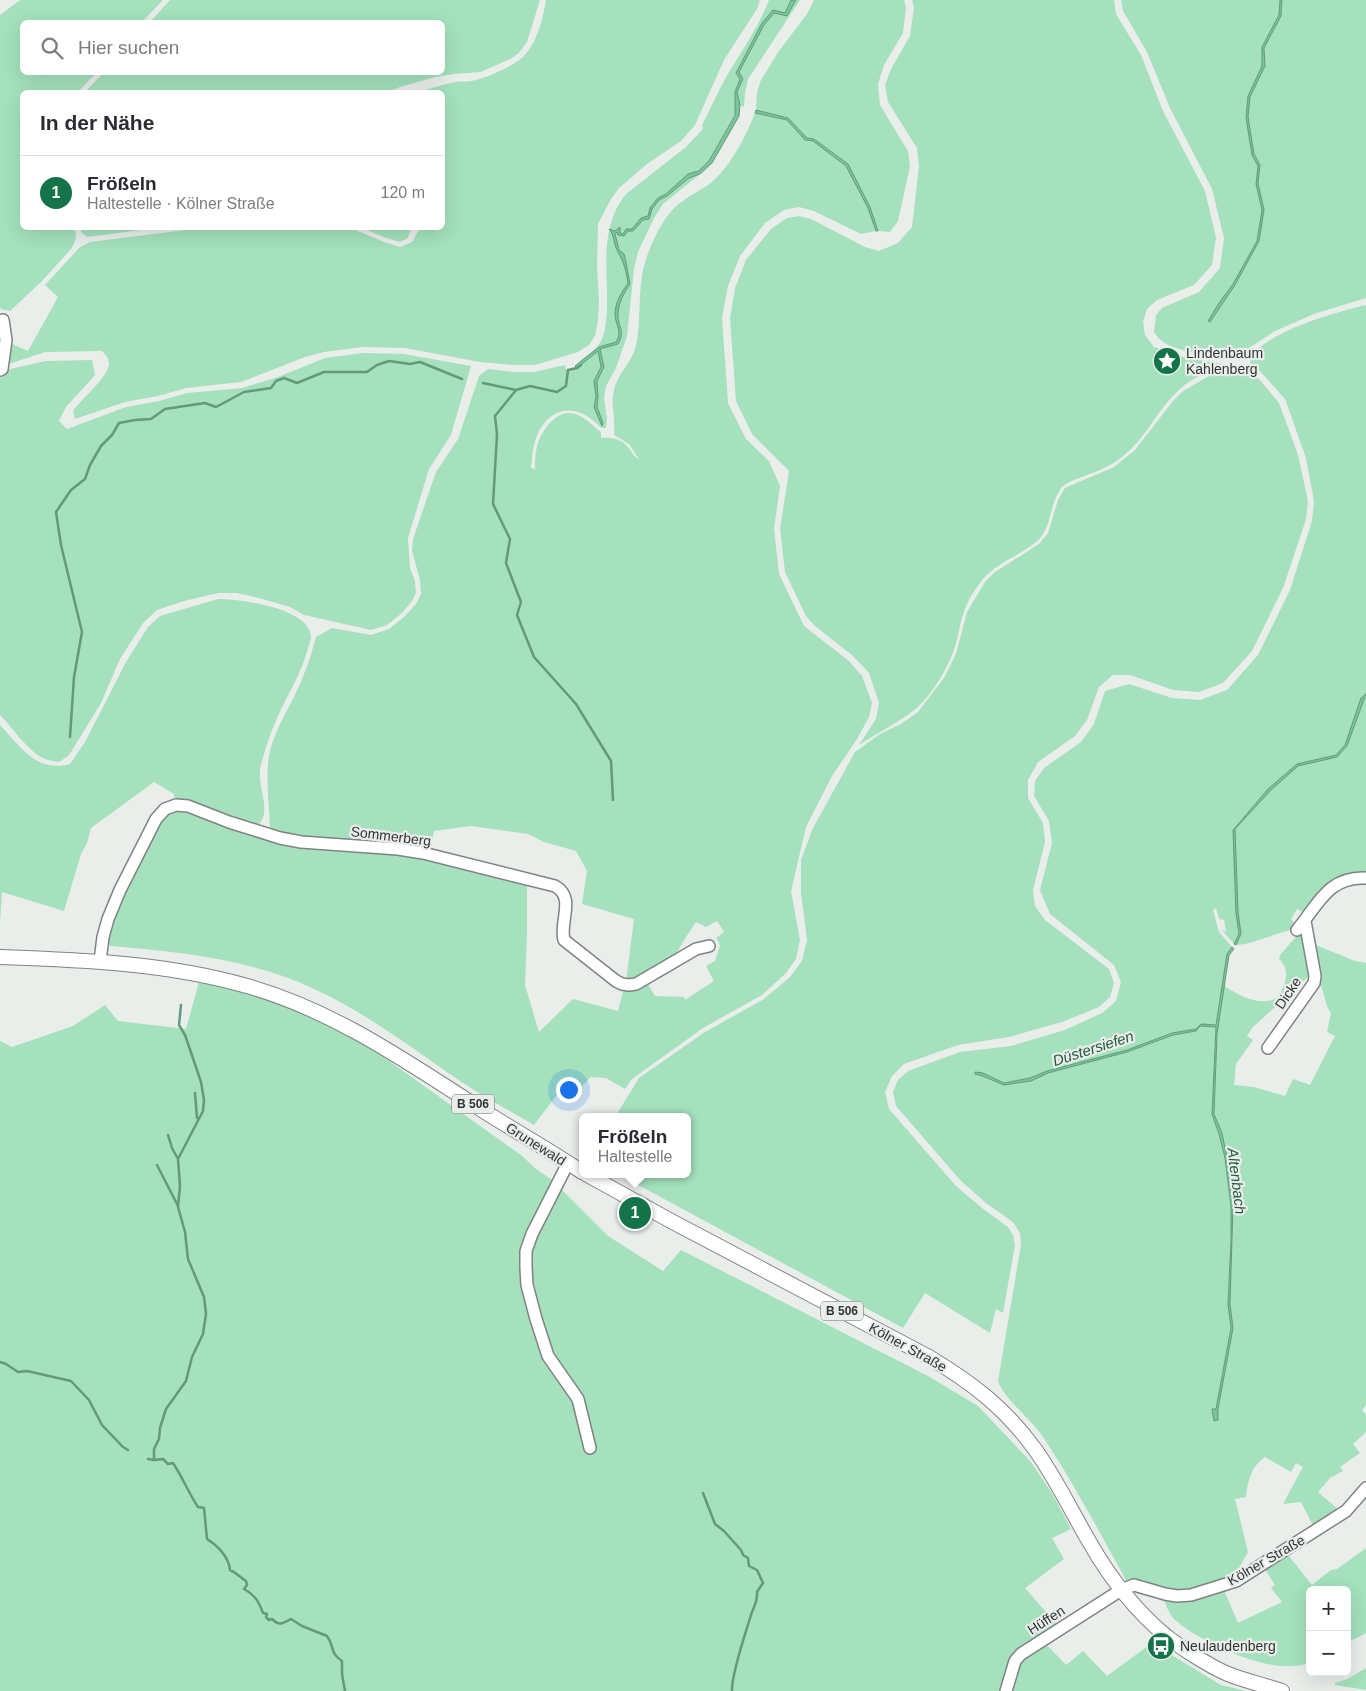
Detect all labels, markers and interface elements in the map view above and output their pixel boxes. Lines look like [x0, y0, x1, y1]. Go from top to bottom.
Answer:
search box [20, 20, 445, 75]
icon: search [38, 34, 66, 62]
text: Hier suchen [78, 37, 179, 58]
text: In der Nähe [40, 111, 154, 134]
text: Frößeln [87, 173, 157, 194]
text: 1 [52, 184, 60, 201]
text: 120 m [381, 184, 425, 201]
text: Haltestelle · Kölner Straße [87, 195, 275, 212]
place label: Lindenbaum Kahlenberg [1186, 345, 1263, 377]
place icon: Lindenbaum Kahlenberg [1152, 346, 1182, 376]
street label: Sommerberg [350, 823, 432, 849]
street label: Dicke [1272, 974, 1305, 1012]
water label: Düstersiefen [1050, 1027, 1136, 1069]
your location [556, 1077, 582, 1103]
road number: B 506 [452, 1094, 494, 1114]
popup [579, 1113, 691, 1178]
street label: Grunewald [503, 1119, 569, 1169]
text: Frößeln [598, 1126, 667, 1147]
water label: Altenbach [1224, 1146, 1250, 1215]
text: Haltestelle [598, 1148, 672, 1165]
pin: 1 [619, 1194, 651, 1232]
road number: B 506 [821, 1302, 863, 1320]
street label: Kölner Straße [866, 1319, 950, 1375]
street label: Kölner Straße [1225, 1531, 1308, 1589]
map controls [1306, 1586, 1351, 1676]
button: + [1306, 1586, 1351, 1631]
street label: Hüffen [1024, 1602, 1068, 1638]
bus stop icon: Neulaudenberg [1146, 1631, 1176, 1661]
button: − [1306, 1631, 1351, 1676]
place label: Neulaudenberg [1180, 1638, 1276, 1654]

